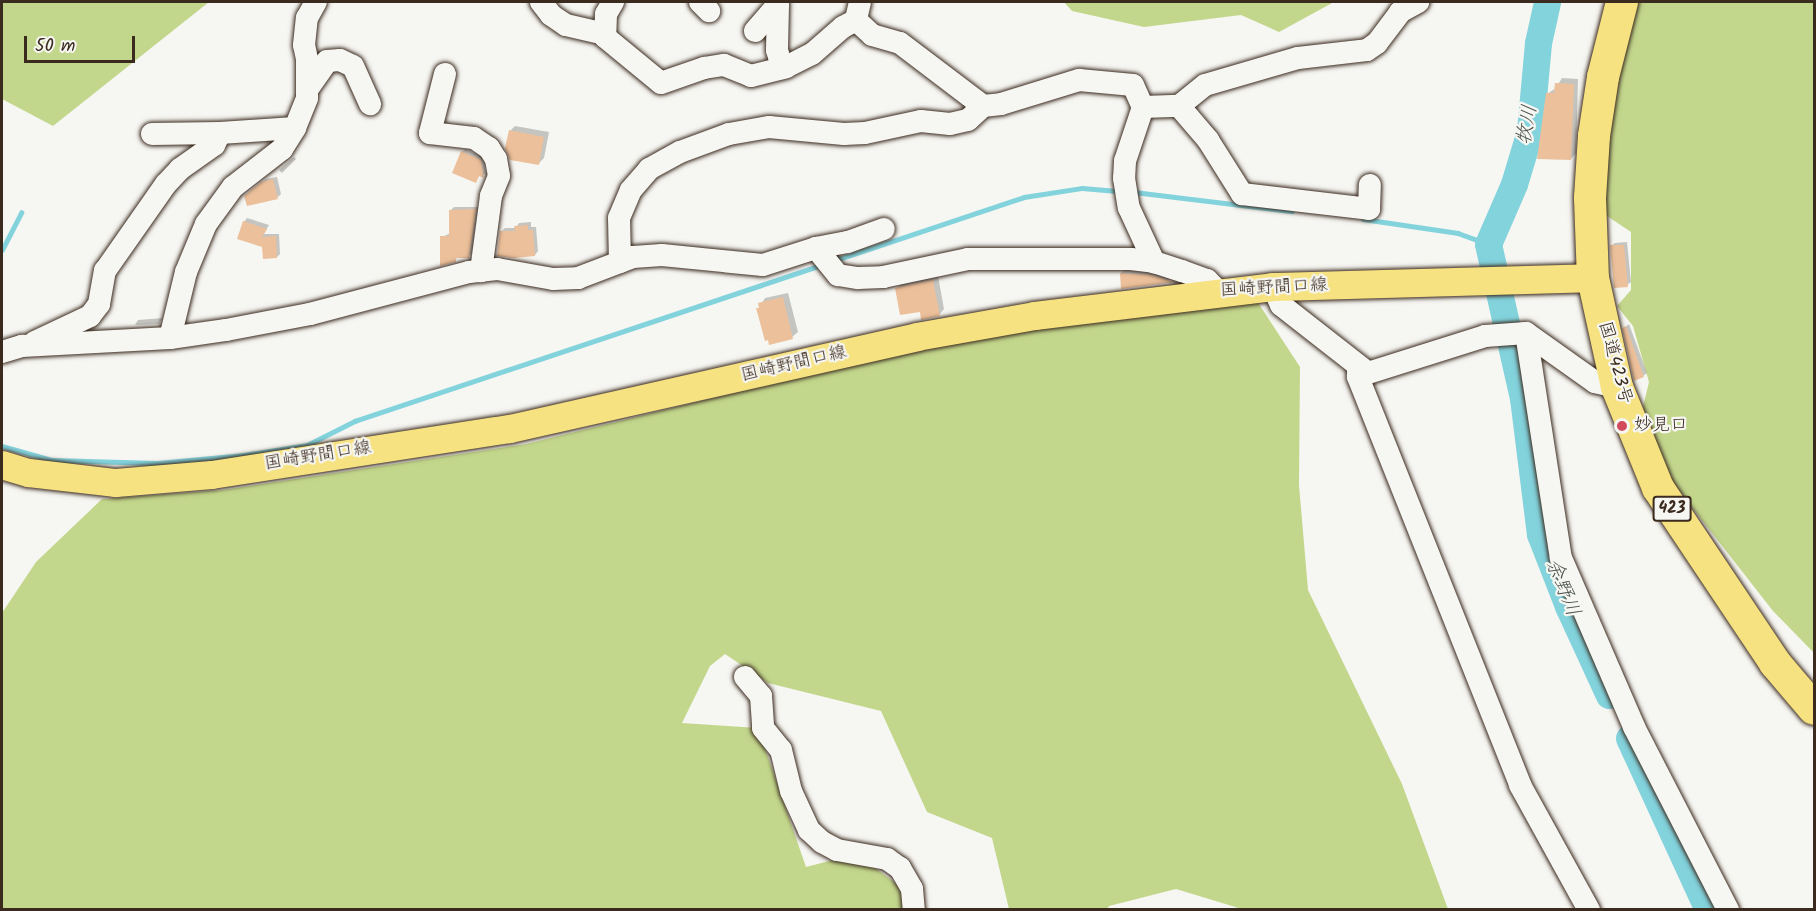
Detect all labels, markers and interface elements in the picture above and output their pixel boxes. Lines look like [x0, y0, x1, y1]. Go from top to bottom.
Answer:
scale bar [27, 24, 138, 62]
text: 50 m [35, 32, 75, 61]
water label: 牧川 [1513, 103, 1543, 147]
street label: 国崎野間口線 [1220, 275, 1328, 303]
street label: 国道423号 [1593, 319, 1635, 407]
street label: 国崎野間口線 [739, 342, 849, 388]
place label: 妙見口 [1634, 415, 1688, 437]
marker: 妙見口 [1615, 419, 1629, 433]
street label: 国崎野間口線 [263, 438, 373, 476]
road number: 423 [1652, 496, 1692, 522]
water label: 余野川 [1540, 556, 1584, 620]

